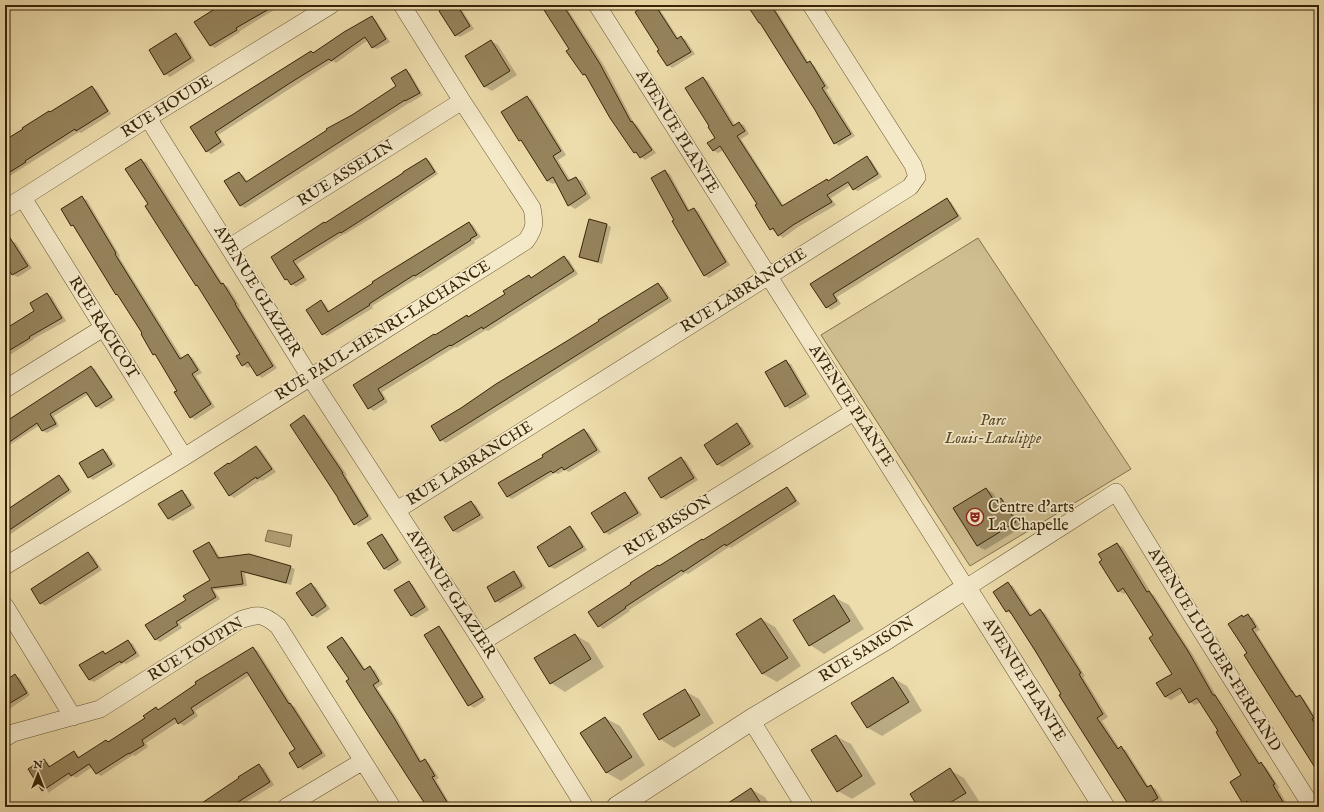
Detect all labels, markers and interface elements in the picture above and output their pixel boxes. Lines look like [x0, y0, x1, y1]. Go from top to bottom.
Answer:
street label: AVENUE PLANTE [630, 66, 723, 197]
street label: RUE HOUDE [118, 71, 216, 143]
street label: RUE ASSELIN [294, 136, 398, 212]
street label: AVENUE GLAZIER [208, 221, 306, 361]
street label: RUE LABRANCHE [677, 244, 811, 338]
street label: RUE PAUL-HENRI-LACHANCE [272, 256, 494, 406]
street label: RUE RACICOT [64, 273, 143, 383]
street label: AVENUE PLANTE [803, 340, 898, 471]
park label: Parc Louis-Latulippe [944, 411, 1042, 449]
street label: RUE LABRANCHE [403, 417, 537, 511]
street label: RUE BISSON [620, 491, 716, 561]
place label: Centre d'arts La Chapelle [988, 498, 1075, 536]
theatre icon: Centre d'arts La Chapelle [965, 507, 985, 527]
street label: AVENUE GLAZIER [401, 525, 501, 663]
street label: AVENUE LUDGER-FERLAND [1142, 544, 1285, 756]
street label: RUE SAMSON [816, 613, 919, 687]
street label: RUE TOUPIN [145, 614, 248, 686]
street label: AVENUE PLANTE [977, 614, 1070, 745]
north arrow [18, 754, 58, 794]
text: N [32, 758, 43, 772]

